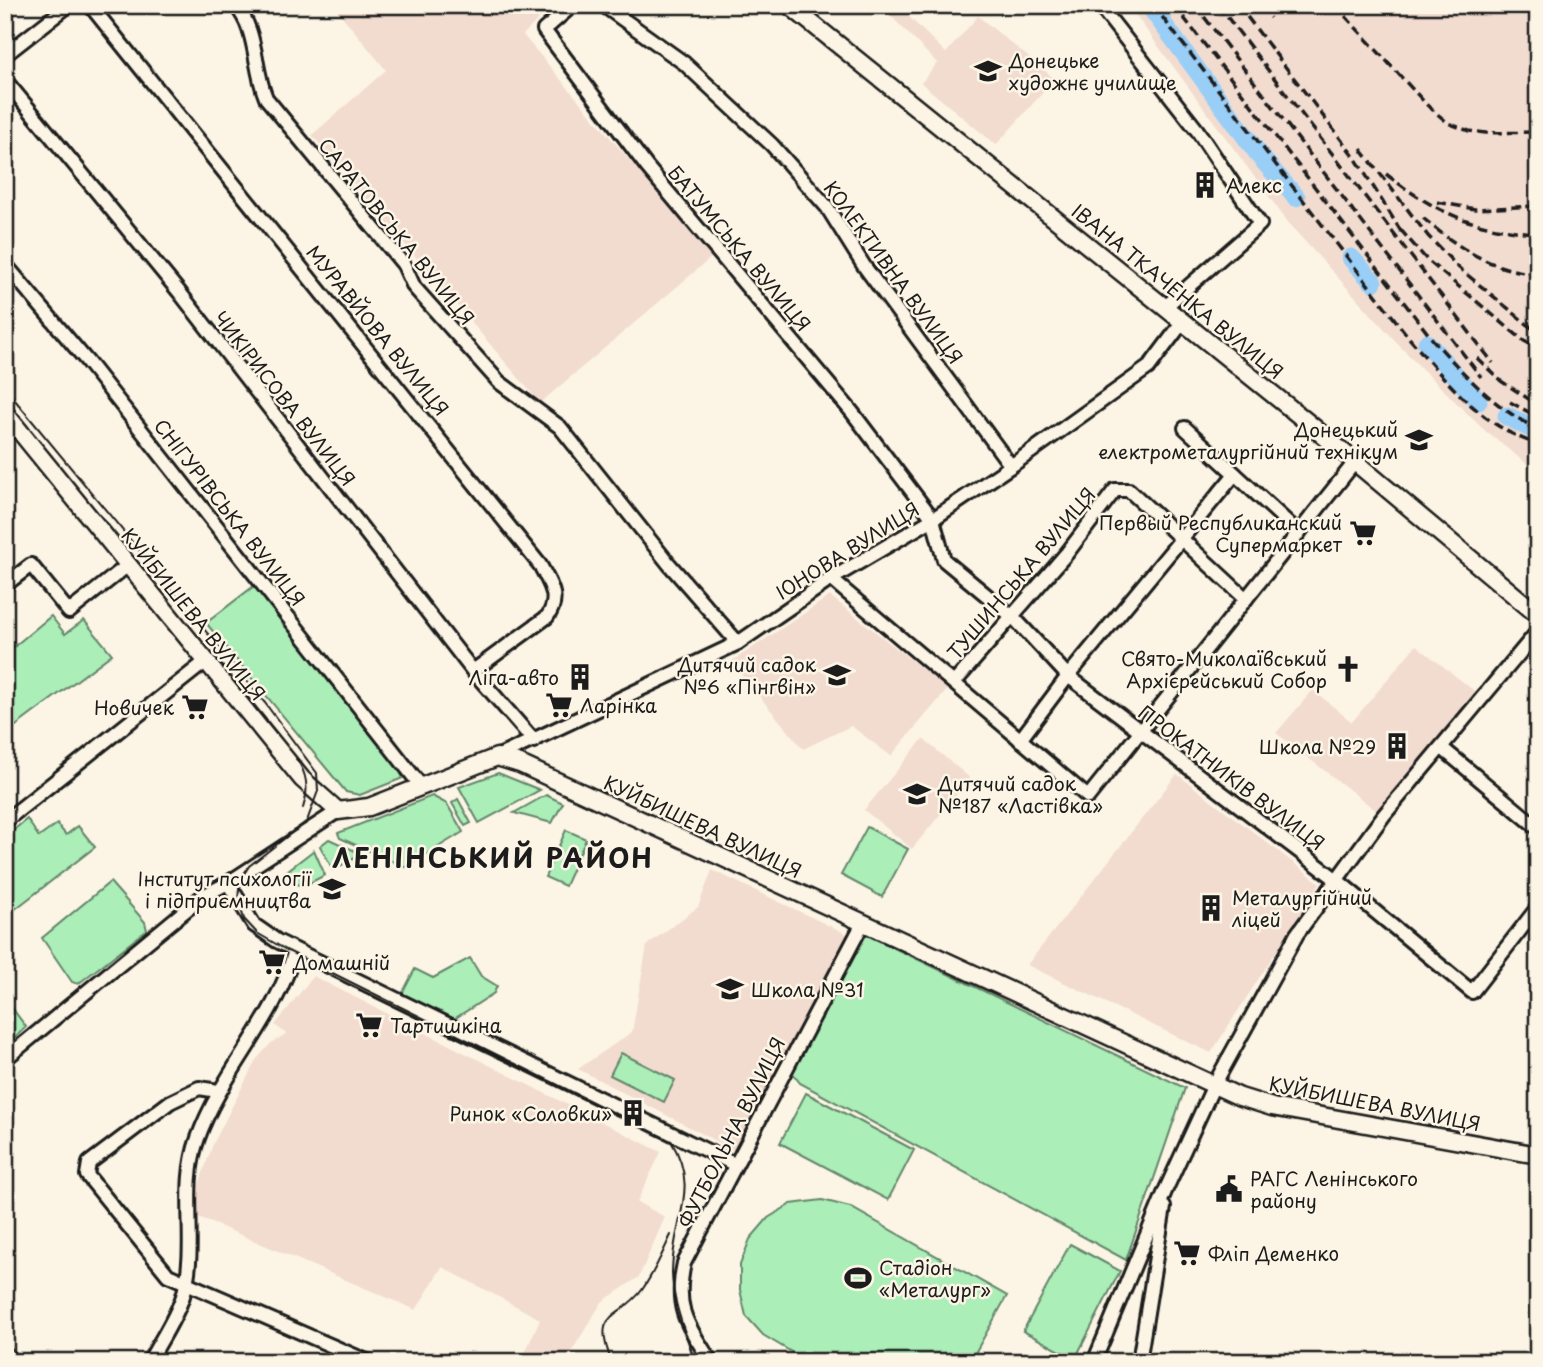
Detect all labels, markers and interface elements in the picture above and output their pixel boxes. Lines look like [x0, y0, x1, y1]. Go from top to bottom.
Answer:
place label: Донецьке художнє училище [1008, 46, 1177, 96]
school or university icon: Донецьке художнє училище [973, 56, 1003, 86]
street label: САРАТОВСЬКА ВУЛИЦЯ [313, 131, 481, 331]
street label: БАТУМСЬКА ВУЛИЦЯ [662, 159, 818, 337]
building icon: Алекс [1190, 170, 1220, 200]
place label: Алекс [1226, 171, 1282, 199]
street label: КОЛЕКТИВНА ВУЛИЦЯ [818, 175, 970, 369]
street label: ІВАНА ТКАЧЕНКА ВУЛИЦЯ [1066, 197, 1290, 385]
street label: МУРАВЙОВА ВУЛИЦЯ [300, 239, 456, 421]
street label: ЧИКІРИСОВА ВУЛИЦЯ [208, 305, 362, 491]
street label: СНІГУРІВСЬКА ВУЛИЦЯ [148, 412, 312, 612]
place label: Донецький електрометалургійний технікум [1098, 415, 1398, 465]
school or university icon: Донецький електрометалургійний технікум [1404, 425, 1434, 455]
street label: ТУШИНСЬКА ВУЛИЦЯ [940, 481, 1102, 665]
street label: ІОНОВА ВУЛИЦЯ [770, 494, 924, 606]
place label: Первый Республиканский Супермаркет [1099, 508, 1343, 558]
supermarket icon: Первый Республиканский Супермаркет [1348, 518, 1378, 548]
street label: КУЙБИШЕВА ВУЛИЦЯ [116, 522, 272, 706]
place label: Свято-Миколаївський Архієрейський Собор [1121, 644, 1327, 694]
place label: Дитячий садок №6 «Пінгвін» [677, 650, 817, 700]
church icon: Свято-Миколаївський Архієрейський Собор [1333, 654, 1363, 684]
school or university icon: Дитячий садок №6 «Пінгвін» [822, 660, 852, 690]
building icon: Ліга-авто [565, 662, 595, 692]
place label: Ліга-авто [469, 663, 559, 691]
supermarket icon: Ларінка [544, 690, 574, 720]
place label: Ларінка [580, 691, 657, 719]
supermarket icon: Новичек [180, 692, 210, 722]
place label: Новичек [94, 693, 175, 721]
street label: ПРОКАТНИКІВ ВУЛИЦЯ [1133, 698, 1331, 856]
building icon: Школа №29 [1382, 731, 1412, 761]
place label: Школа №29 [1259, 732, 1376, 760]
street label: КУЙБИШЕВА ВУЛИЦЯ [600, 768, 806, 884]
place label: Дитячий садок №187 «Ластівка» [937, 769, 1103, 819]
school or university icon: Дитячий садок №187 «Ластівка» [902, 779, 932, 809]
district label: ЛЕНІНСЬКИЙ РАЙОН [332, 838, 654, 877]
place label: Інститут психології і підприємництва [137, 864, 312, 914]
school or university icon: Інститут психології і підприємництва [317, 874, 347, 904]
place label: Металургійний ліцей [1231, 883, 1372, 933]
building icon: Металургійний ліцей [1196, 893, 1226, 923]
supermarket icon: Домашній [257, 947, 287, 977]
place label: Домашній [292, 948, 390, 976]
school or university icon: Школа №31 [715, 974, 745, 1004]
place label: Школа №31 [751, 975, 864, 1003]
supermarket icon: Тартишкіна [354, 1010, 384, 1040]
place label: Тартишкіна [390, 1011, 502, 1039]
street label: ФУТБОЛЬНА ВУЛИЦЯ [671, 1032, 791, 1232]
street label: КУЙБИШЕВА ВУЛИЦЯ [1267, 1069, 1483, 1137]
building icon: Ринок «Соловки» [618, 1098, 648, 1128]
place label: Ринок «Соловки» [449, 1099, 612, 1127]
place label: РАГС Ленінського району [1250, 1164, 1418, 1214]
public building icon: РАГС Ленінського району [1214, 1174, 1244, 1204]
supermarket icon: Фліп Деменко [1172, 1238, 1202, 1268]
place label: Фліп Деменко [1208, 1239, 1339, 1267]
place label: Стадіон «Металург» [879, 1253, 991, 1303]
sports icon: Стадіон «Металург» [843, 1263, 873, 1293]

